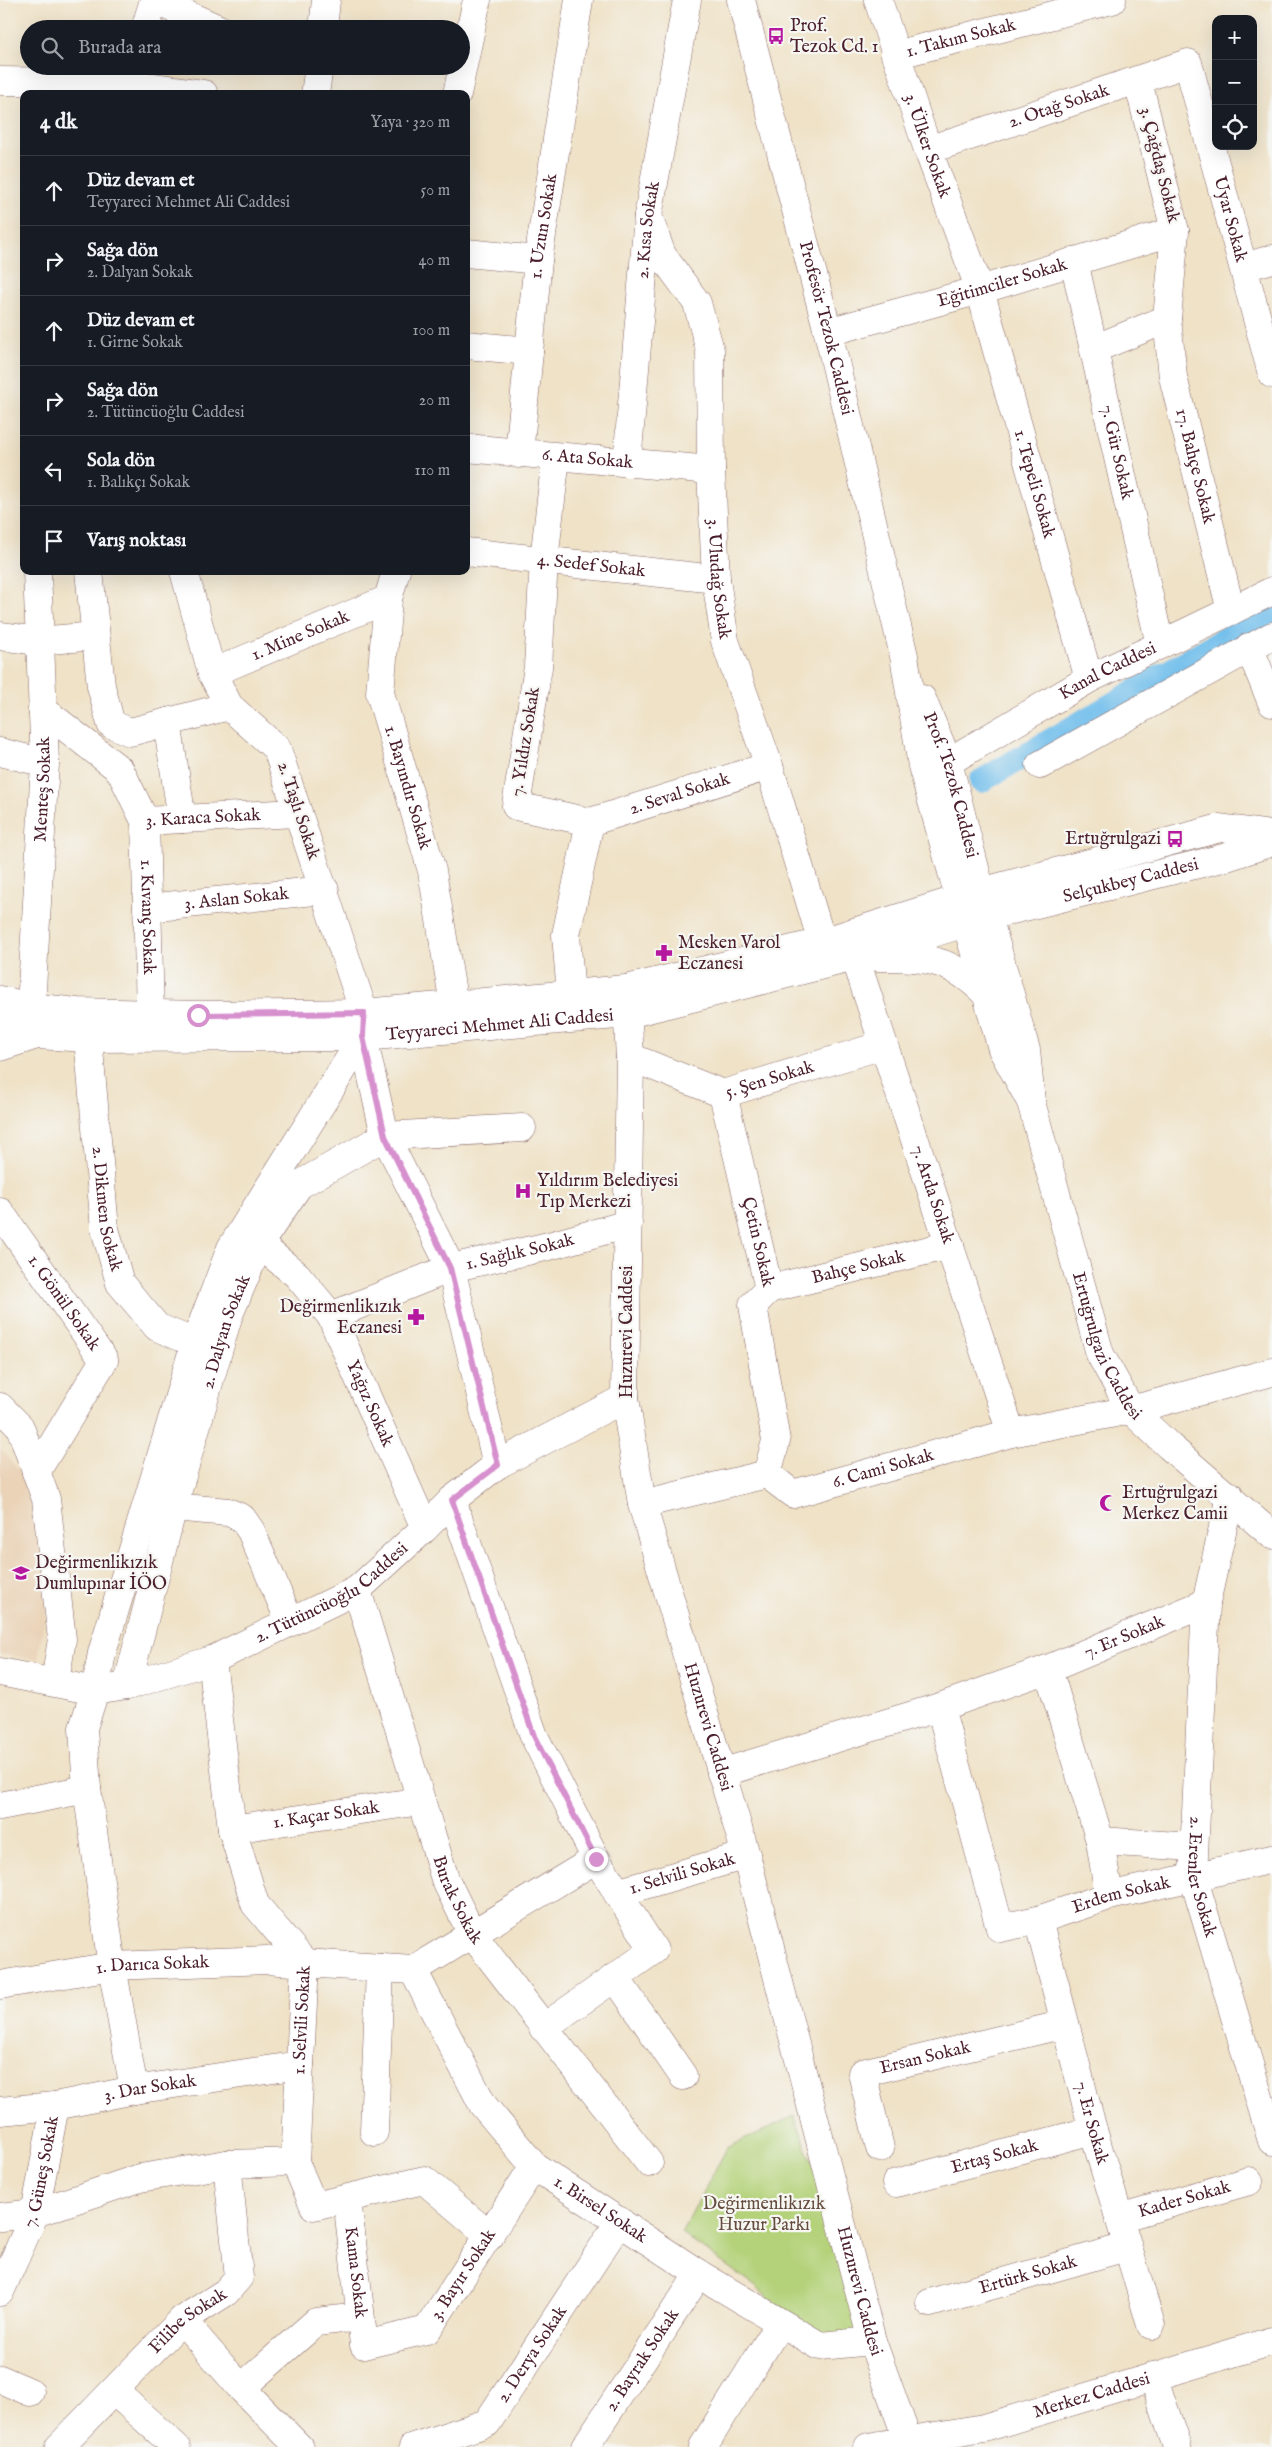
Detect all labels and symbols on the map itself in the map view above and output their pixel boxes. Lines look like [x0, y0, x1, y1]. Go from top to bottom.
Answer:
street label: 1. Takım Sokak [904, 13, 1019, 63]
place label: Prof. Tezok Cd. 1 [790, 15, 879, 59]
bus stop icon: Prof. Tezok Cd. 1 [766, 26, 786, 46]
street label: 2. Otağ Sokak [1006, 79, 1113, 134]
street label: 3. Ülker Sokak [899, 91, 956, 202]
street label: 3. Çağdaş Sokak [1134, 105, 1185, 226]
street label: 1. Uzun Sokak [525, 172, 563, 280]
street label: Uyar Sokak [1208, 174, 1253, 265]
street label: 2. Kısa Sokak [631, 179, 666, 280]
street label: Profesör Tezok Caddesi [793, 239, 859, 418]
street label: Eğitimciler Sokak [935, 253, 1070, 313]
street label: 7. Gür Sokak [1095, 403, 1139, 502]
street label: 17. Bahçe Sokak [1170, 406, 1221, 526]
street label: 1. Tepeli Sokak [1008, 427, 1061, 541]
street label: 6. Ata Sokak [541, 443, 634, 474]
street label: 3. Uludağ Sokak [702, 518, 736, 641]
street label: 4. Sedef Sokak [536, 548, 647, 583]
street label: 1. Mine Sokak [248, 605, 353, 667]
street label: Kanal Caddesi [1055, 637, 1160, 706]
street label: 7. Yıldız Sokak [506, 685, 546, 798]
street label: Prof. Tezok Caddesi [917, 709, 983, 861]
street label: 1. Bayındır Sokak [379, 723, 437, 853]
street label: Menteş Sokak [29, 736, 57, 843]
street label: 2. Taşlı Sokak [271, 759, 325, 863]
street label: 2. Seval Sokak [627, 767, 733, 820]
street label: 3. Karaca Sokak [145, 803, 262, 832]
place label: Ertuğrulgazi [1065, 828, 1161, 851]
bus stop icon: Ertuğrulgazi [1165, 829, 1185, 849]
street label: Selçukbey Caddesi [1060, 853, 1201, 909]
street label: 1. Kıvanç Sokak [134, 859, 160, 975]
street label: 3. Aslan Sokak [183, 882, 290, 916]
place label: Mesken Varol Eczanesi [678, 932, 780, 976]
pharmacy icon: Mesken Varol Eczanesi [654, 943, 674, 963]
route start [187, 1004, 210, 1027]
street label: Teyyareci Mehmet Ali Caddesi [385, 1004, 615, 1046]
street label: 5. Şen Sokak [723, 1055, 817, 1104]
street label: 7. Arda Sokak [906, 1142, 960, 1247]
street label: 2. Dikmen Sokak [86, 1145, 128, 1274]
place label: Yıldırım Belediyesi Tıp Merkezi [537, 1170, 678, 1214]
hospital icon: Yıldırım Belediyesi Tıp Merkezi [513, 1181, 533, 1201]
street label: Çetin Sokak [736, 1195, 780, 1290]
street label: 1. Sağlık Sokak [464, 1228, 577, 1276]
street label: Bahçe Sokak [809, 1245, 908, 1290]
street label: 1. Gönül Sokak [22, 1250, 106, 1356]
street label: Huzurevi Caddesi [616, 1265, 639, 1399]
street label: Ertuğrulgazi Caddesi [1067, 1269, 1147, 1426]
street label: 2. Dalyan Sokak [196, 1271, 256, 1391]
place label: Değirmenlikızık Eczanesi [279, 1296, 402, 1340]
pharmacy icon: Değirmenlikızık Eczanesi [406, 1307, 426, 1327]
street label: Yağız Sokak [341, 1357, 399, 1451]
street label: 6. Cami Sokak [830, 1443, 937, 1494]
place label: Ertuğrulgazi Merkez Camii [1122, 1482, 1228, 1526]
mosque icon: Ertuğrulgazi Merkez Camii [1098, 1493, 1118, 1513]
street label: 2. Tütüncüoğlu Caddesi [251, 1537, 413, 1649]
place label: Değirmenlikızık Dumlupınar İÖO [35, 1552, 167, 1596]
school or university icon: Değirmenlikızık Dumlupınar İÖO [11, 1563, 31, 1583]
street label: 7. Er Sokak [1081, 1610, 1168, 1664]
street label: Huzurevi Caddesi [678, 1660, 738, 1794]
street label: 1. Kaçar Sokak [271, 1796, 381, 1834]
street label: 2. Erenler Sokak [1182, 1816, 1222, 1940]
street label: 1. Selvili Sokak [627, 1847, 738, 1900]
route end [585, 1848, 608, 1871]
street label: Burak Sokak [427, 1853, 488, 1949]
street label: Erdem Sokak [1069, 1871, 1173, 1919]
street label: 1. Darıca Sokak [94, 1951, 210, 1980]
street label: 1. Selvili Sokak [288, 1965, 316, 2075]
street label: Ersan Sokak [877, 2036, 973, 2080]
street label: 3. Dar Sokak [102, 2069, 198, 2107]
street label: 7. Er Sokak [1069, 2079, 1114, 2168]
street label: 7. Güneş Sokak [18, 2114, 64, 2232]
street label: Ertaş Sokak [948, 2134, 1041, 2179]
street label: 1. Birsel Sokak [549, 2171, 652, 2249]
street label: Kader Sokak [1135, 2175, 1234, 2223]
park label: Değirmenlikızık Huzur Parkı [703, 2193, 826, 2237]
street label: 3. Bayır Sokak [425, 2224, 502, 2324]
street label: Huzurevi Caddesi [831, 2224, 888, 2359]
street label: Kama Sokak [339, 2225, 372, 2320]
street label: Ertürk Sokak [977, 2250, 1080, 2300]
street label: Filibe Sokak [144, 2283, 232, 2359]
street label: 2. Derya Sokak [492, 2301, 573, 2407]
street label: 2. Bayrak Sokak [600, 2304, 685, 2416]
street label: Merkez Caddesi [1030, 2367, 1153, 2424]

